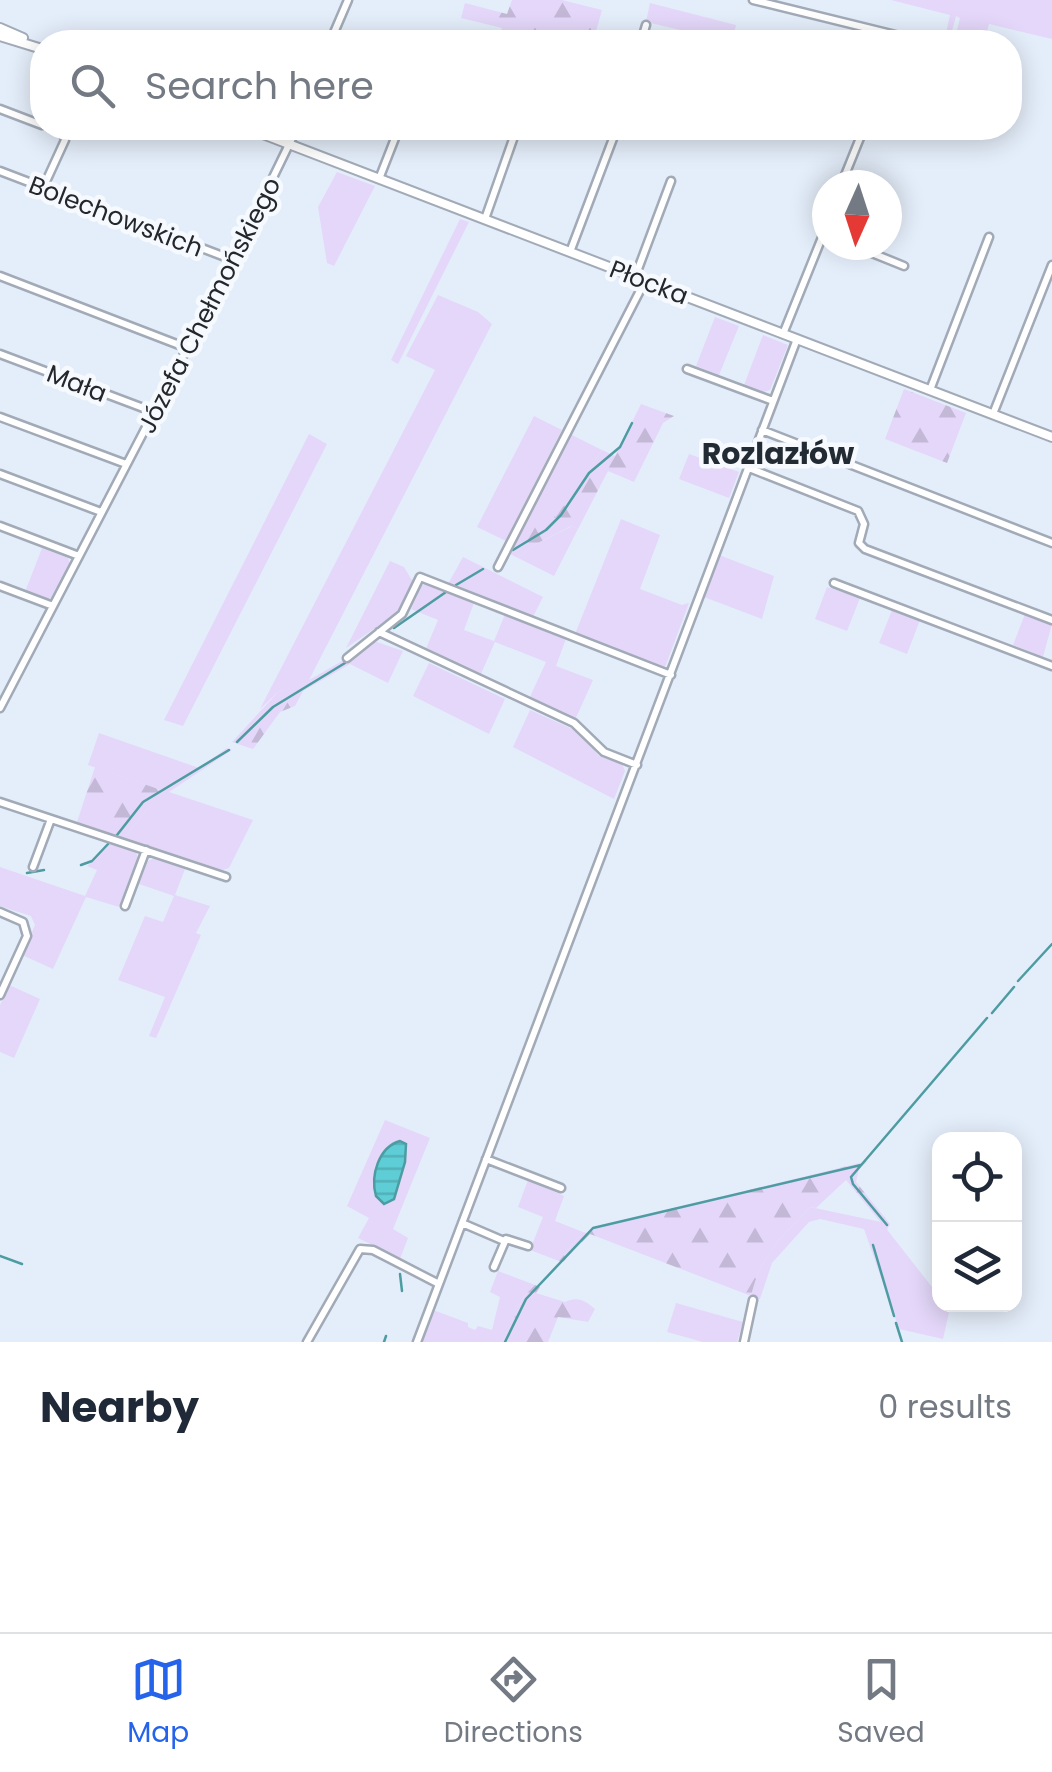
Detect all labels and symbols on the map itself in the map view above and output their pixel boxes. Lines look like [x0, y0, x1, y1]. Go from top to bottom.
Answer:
street label: Bolechowskich [24, 167, 208, 266]
north arrow [812, 170, 902, 260]
street label: Józefa Chełmońskiego [130, 171, 289, 439]
street label: Płocka [604, 251, 693, 313]
street label: Mała [42, 356, 112, 411]
district label: Rozlazłów [702, 432, 854, 475]

